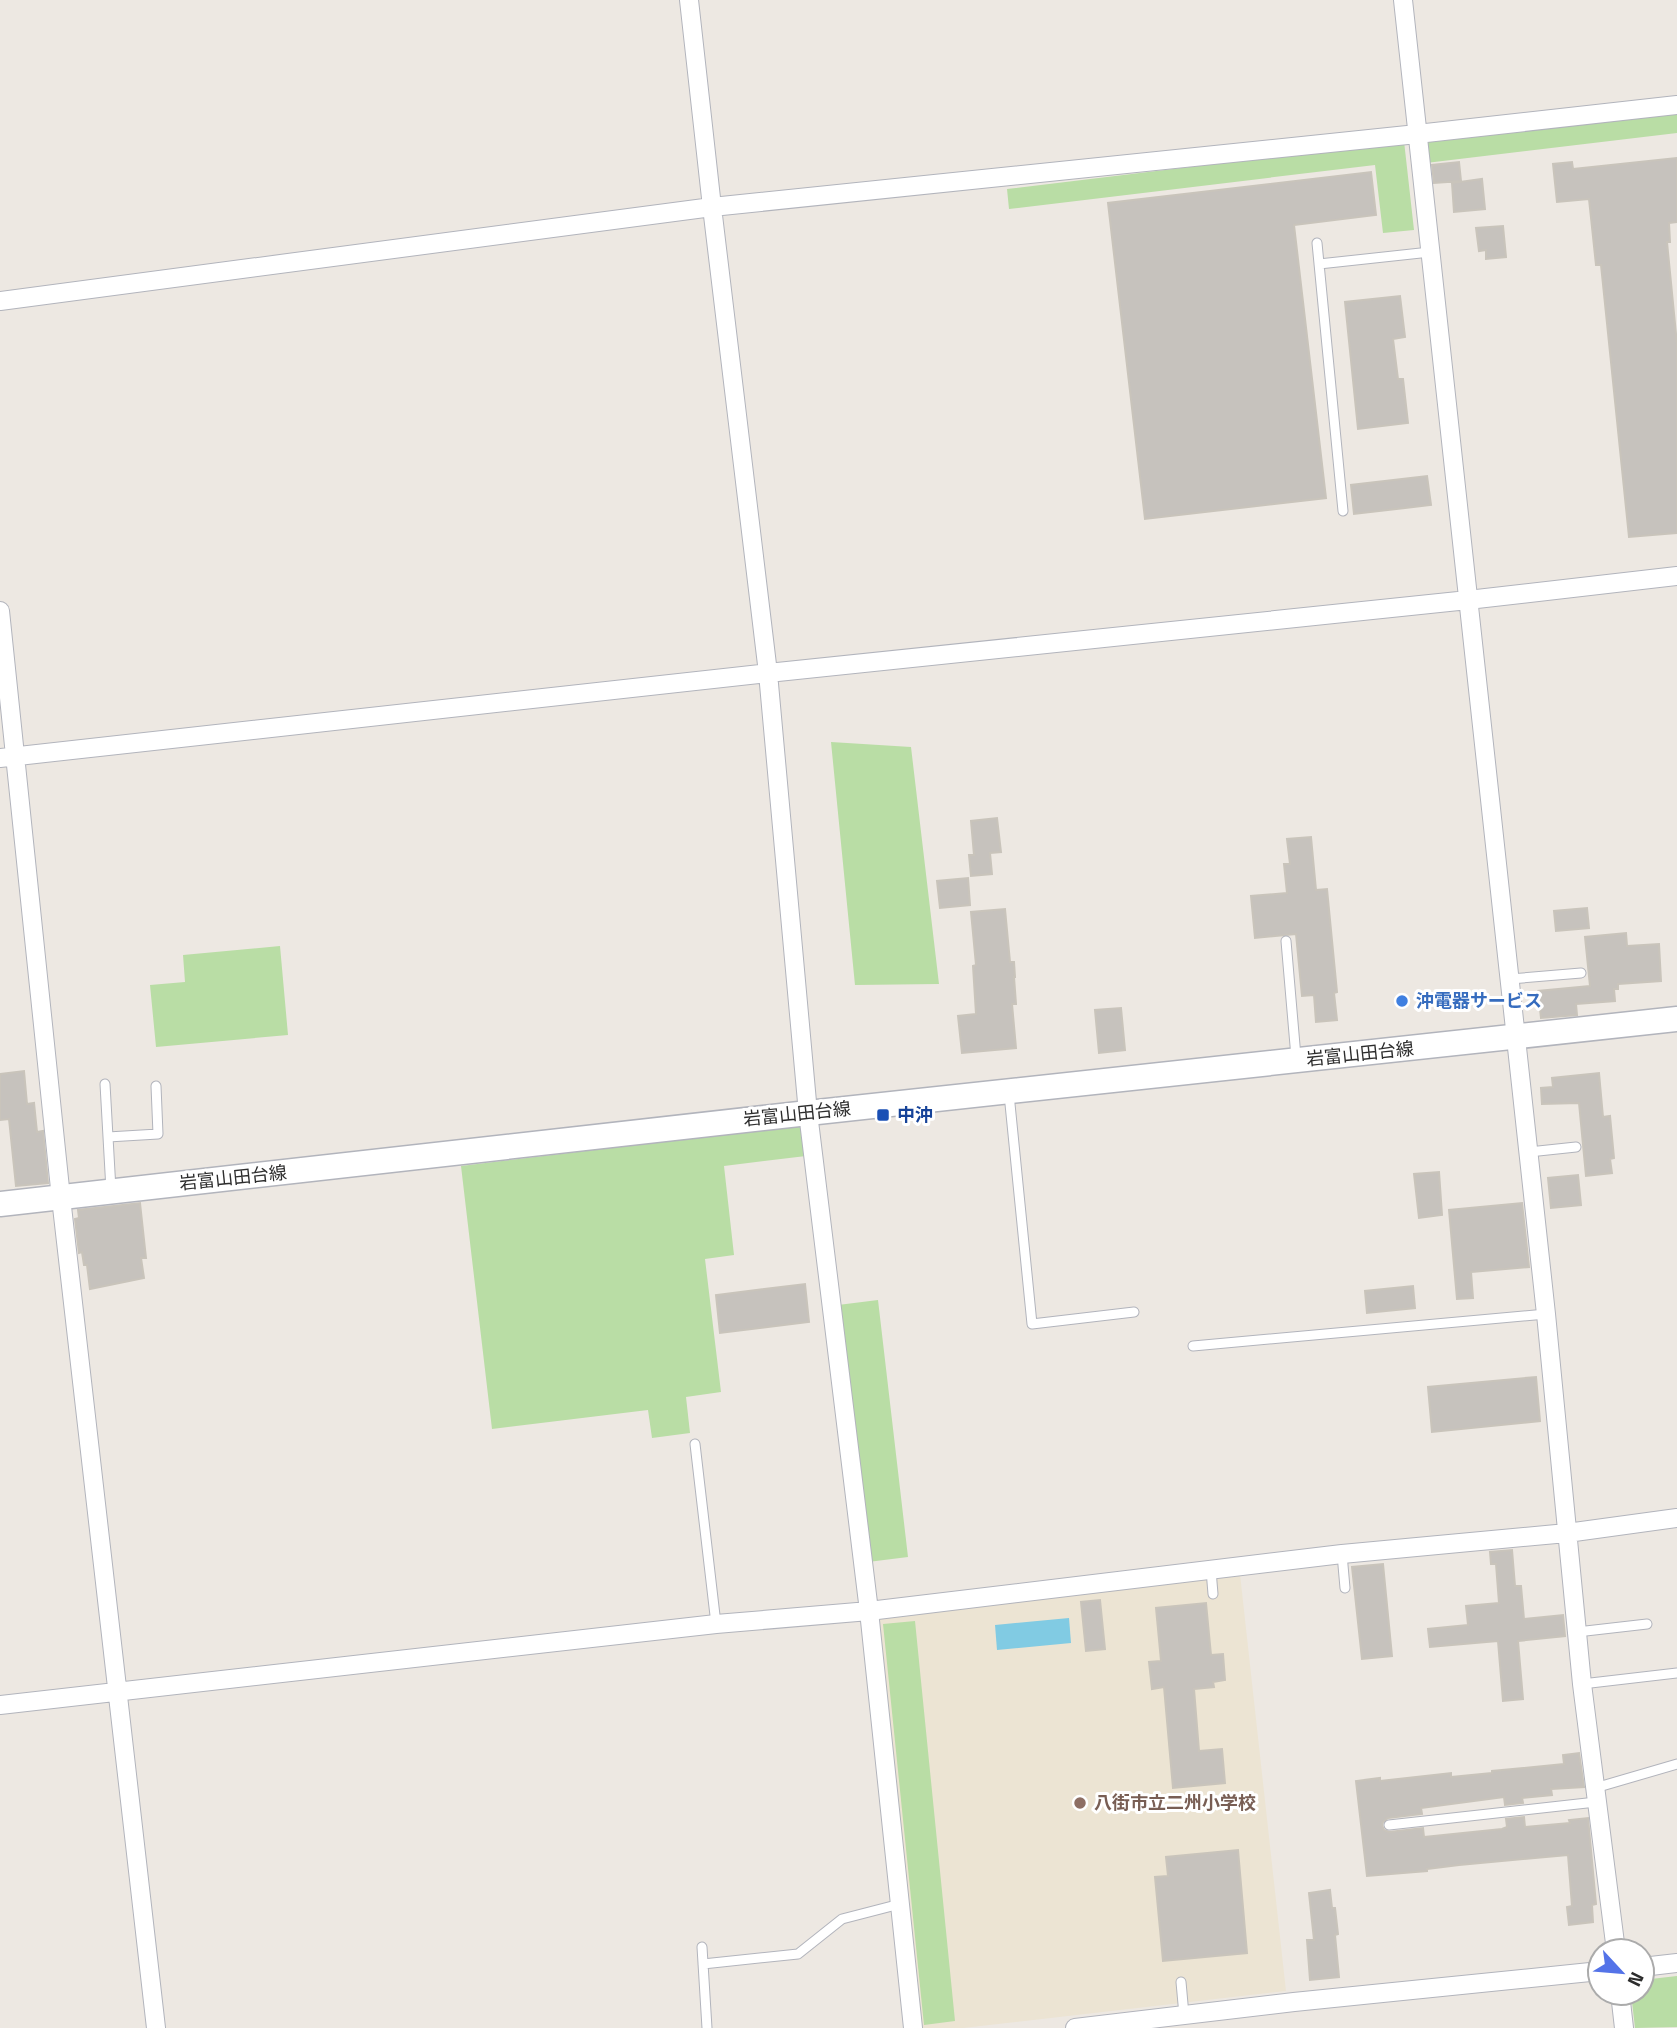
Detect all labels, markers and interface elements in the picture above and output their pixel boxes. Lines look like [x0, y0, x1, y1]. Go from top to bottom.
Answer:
place label: 沖電器サービス [1416, 987, 1542, 1014]
marker: 沖電器サービス [1394, 993, 1410, 1009]
street label: 岩富山田台線 [1305, 1034, 1415, 1073]
street label: 岩富山田台線 [742, 1094, 852, 1133]
place label: 中沖 [897, 1101, 933, 1128]
marker: 中沖 [875, 1107, 891, 1123]
street label: 岩富山田台線 [178, 1158, 288, 1197]
place label: 八街市立二州小学校 [1094, 1789, 1256, 1816]
marker: 八街市立二州小学校 [1072, 1795, 1088, 1811]
north arrow [1586, 1937, 1656, 2007]
text: N [1621, 1967, 1653, 1992]

